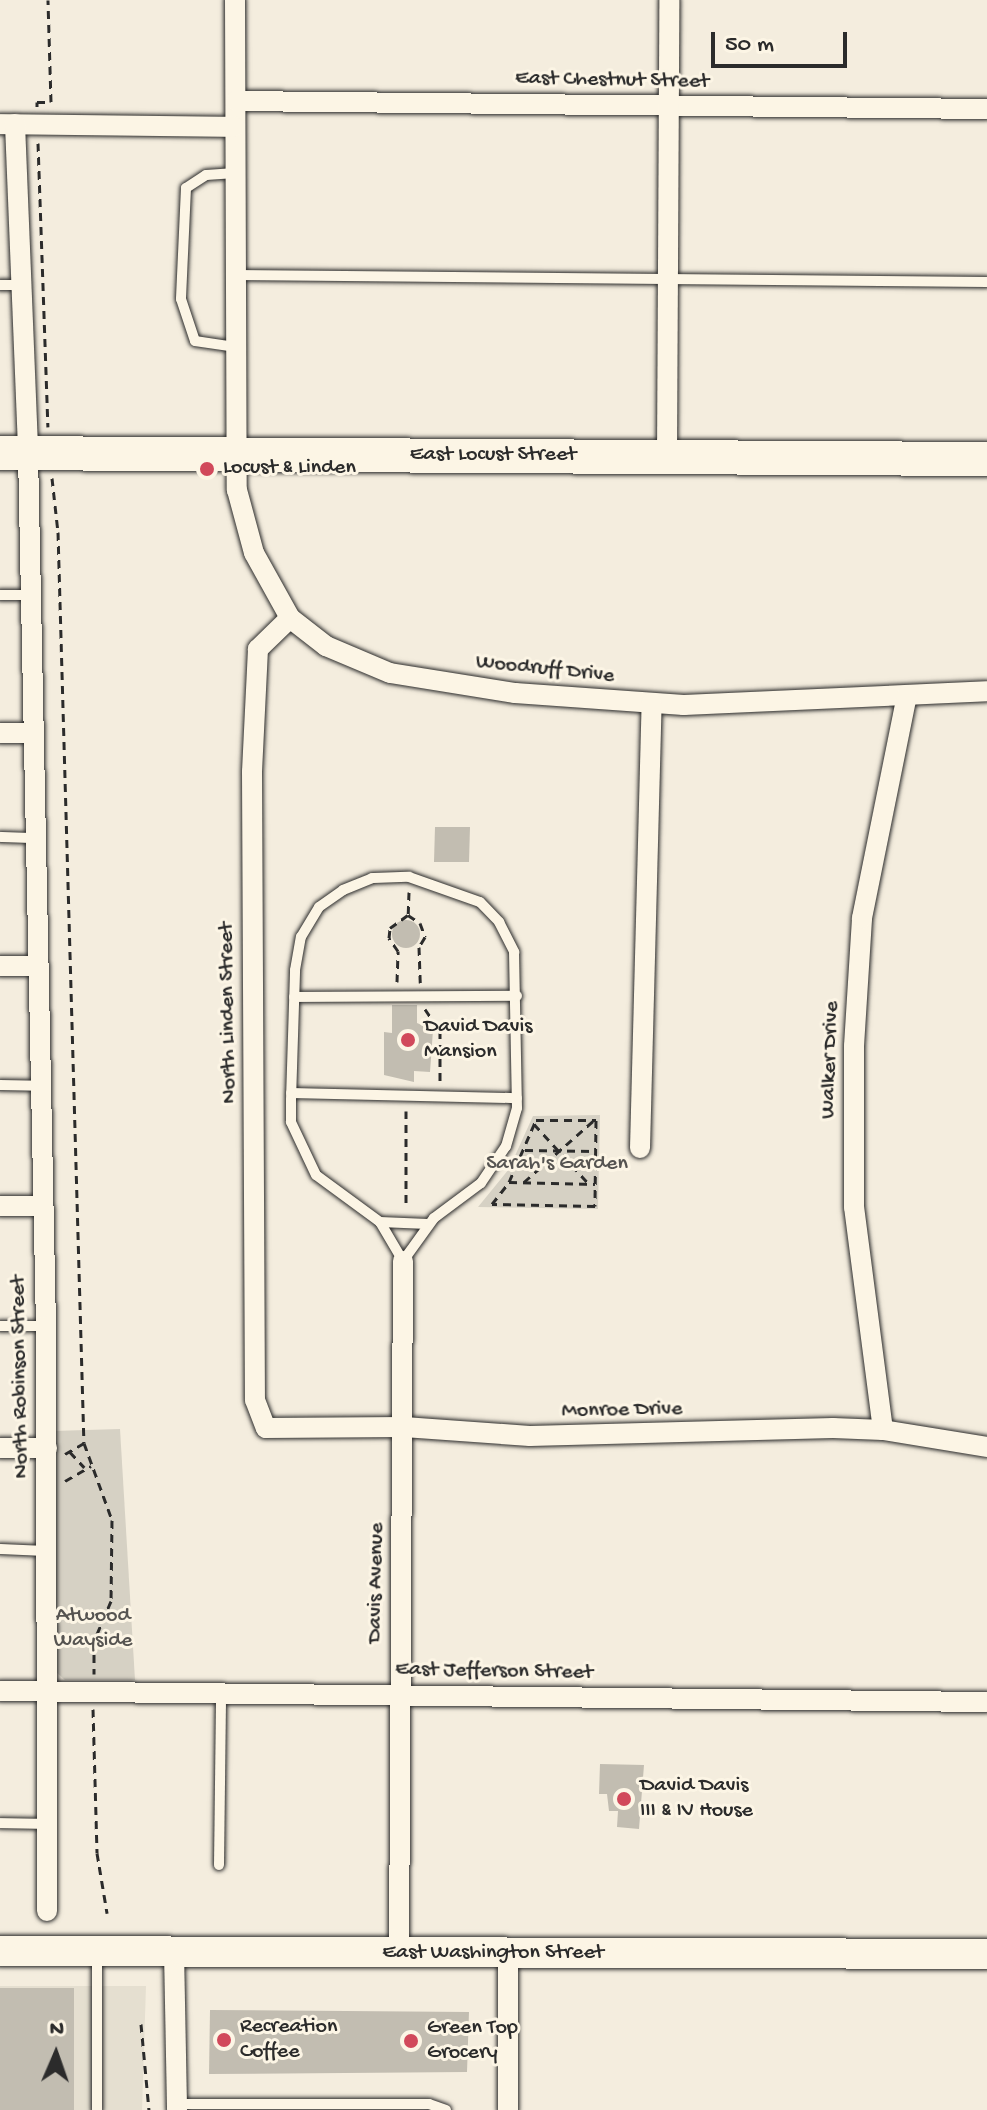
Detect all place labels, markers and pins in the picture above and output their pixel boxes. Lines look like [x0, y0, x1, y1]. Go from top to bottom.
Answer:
place label: Locust & Linden [223, 456, 356, 482]
marker: Locust & Linden [198, 460, 216, 478]
place label: David Davis Mansion [424, 1014, 532, 1066]
marker: David Davis Mansion [399, 1031, 417, 1049]
place label: David Davis III & IV House [640, 1773, 753, 1824]
marker: David Davis III & IV House [615, 1790, 633, 1808]
place label: Recreation Coffee [240, 2014, 337, 2066]
place label: Green Top Grocery [427, 2015, 518, 2066]
marker: Recreation Coffee [215, 2031, 233, 2049]
marker: Green Top Grocery [402, 2032, 420, 2050]

